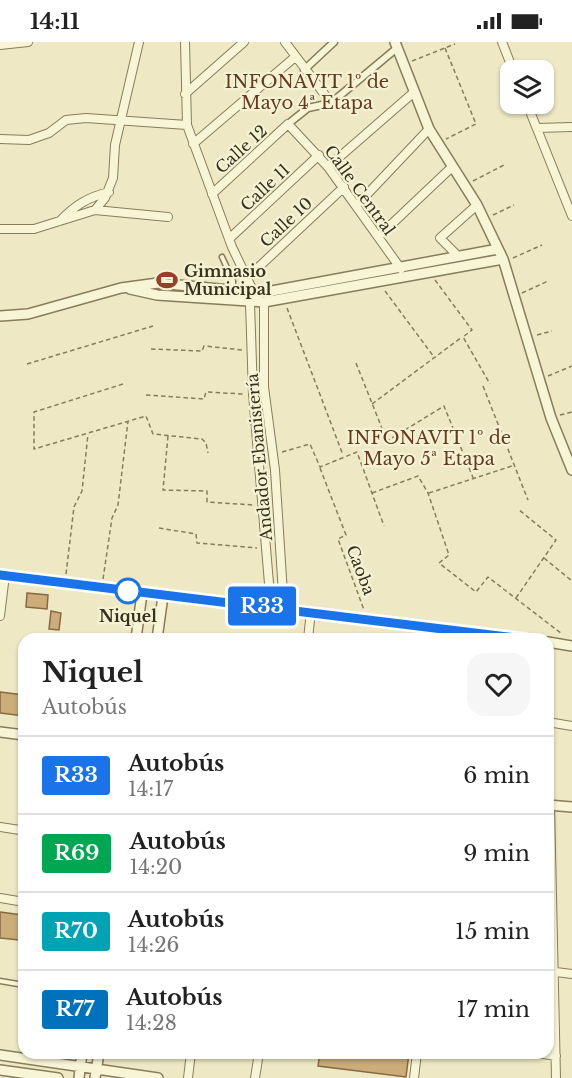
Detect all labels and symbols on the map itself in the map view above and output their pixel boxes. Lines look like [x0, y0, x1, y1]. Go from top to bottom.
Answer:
district label: INFONAVIT 1º de Mayo 4ª Etapa [225, 71, 389, 114]
street label: Calle 12 [211, 121, 271, 177]
street label: Calle Central [321, 141, 399, 239]
street label: Calle 11 [236, 159, 294, 215]
street label: Calle 10 [256, 193, 316, 251]
place label: Gimnasio Municipal [184, 261, 272, 299]
sports icon: Gimnasio Municipal [155, 268, 179, 292]
street label: Andador Ebanistería [242, 372, 276, 543]
district label: INFONAVIT 1º de Mayo 5ª Etapa [347, 427, 511, 470]
street label: Caoba [342, 542, 380, 598]
marker: Niquel [115, 578, 141, 604]
line badge: R33 [228, 586, 296, 626]
place label: Niquel [99, 606, 157, 626]

